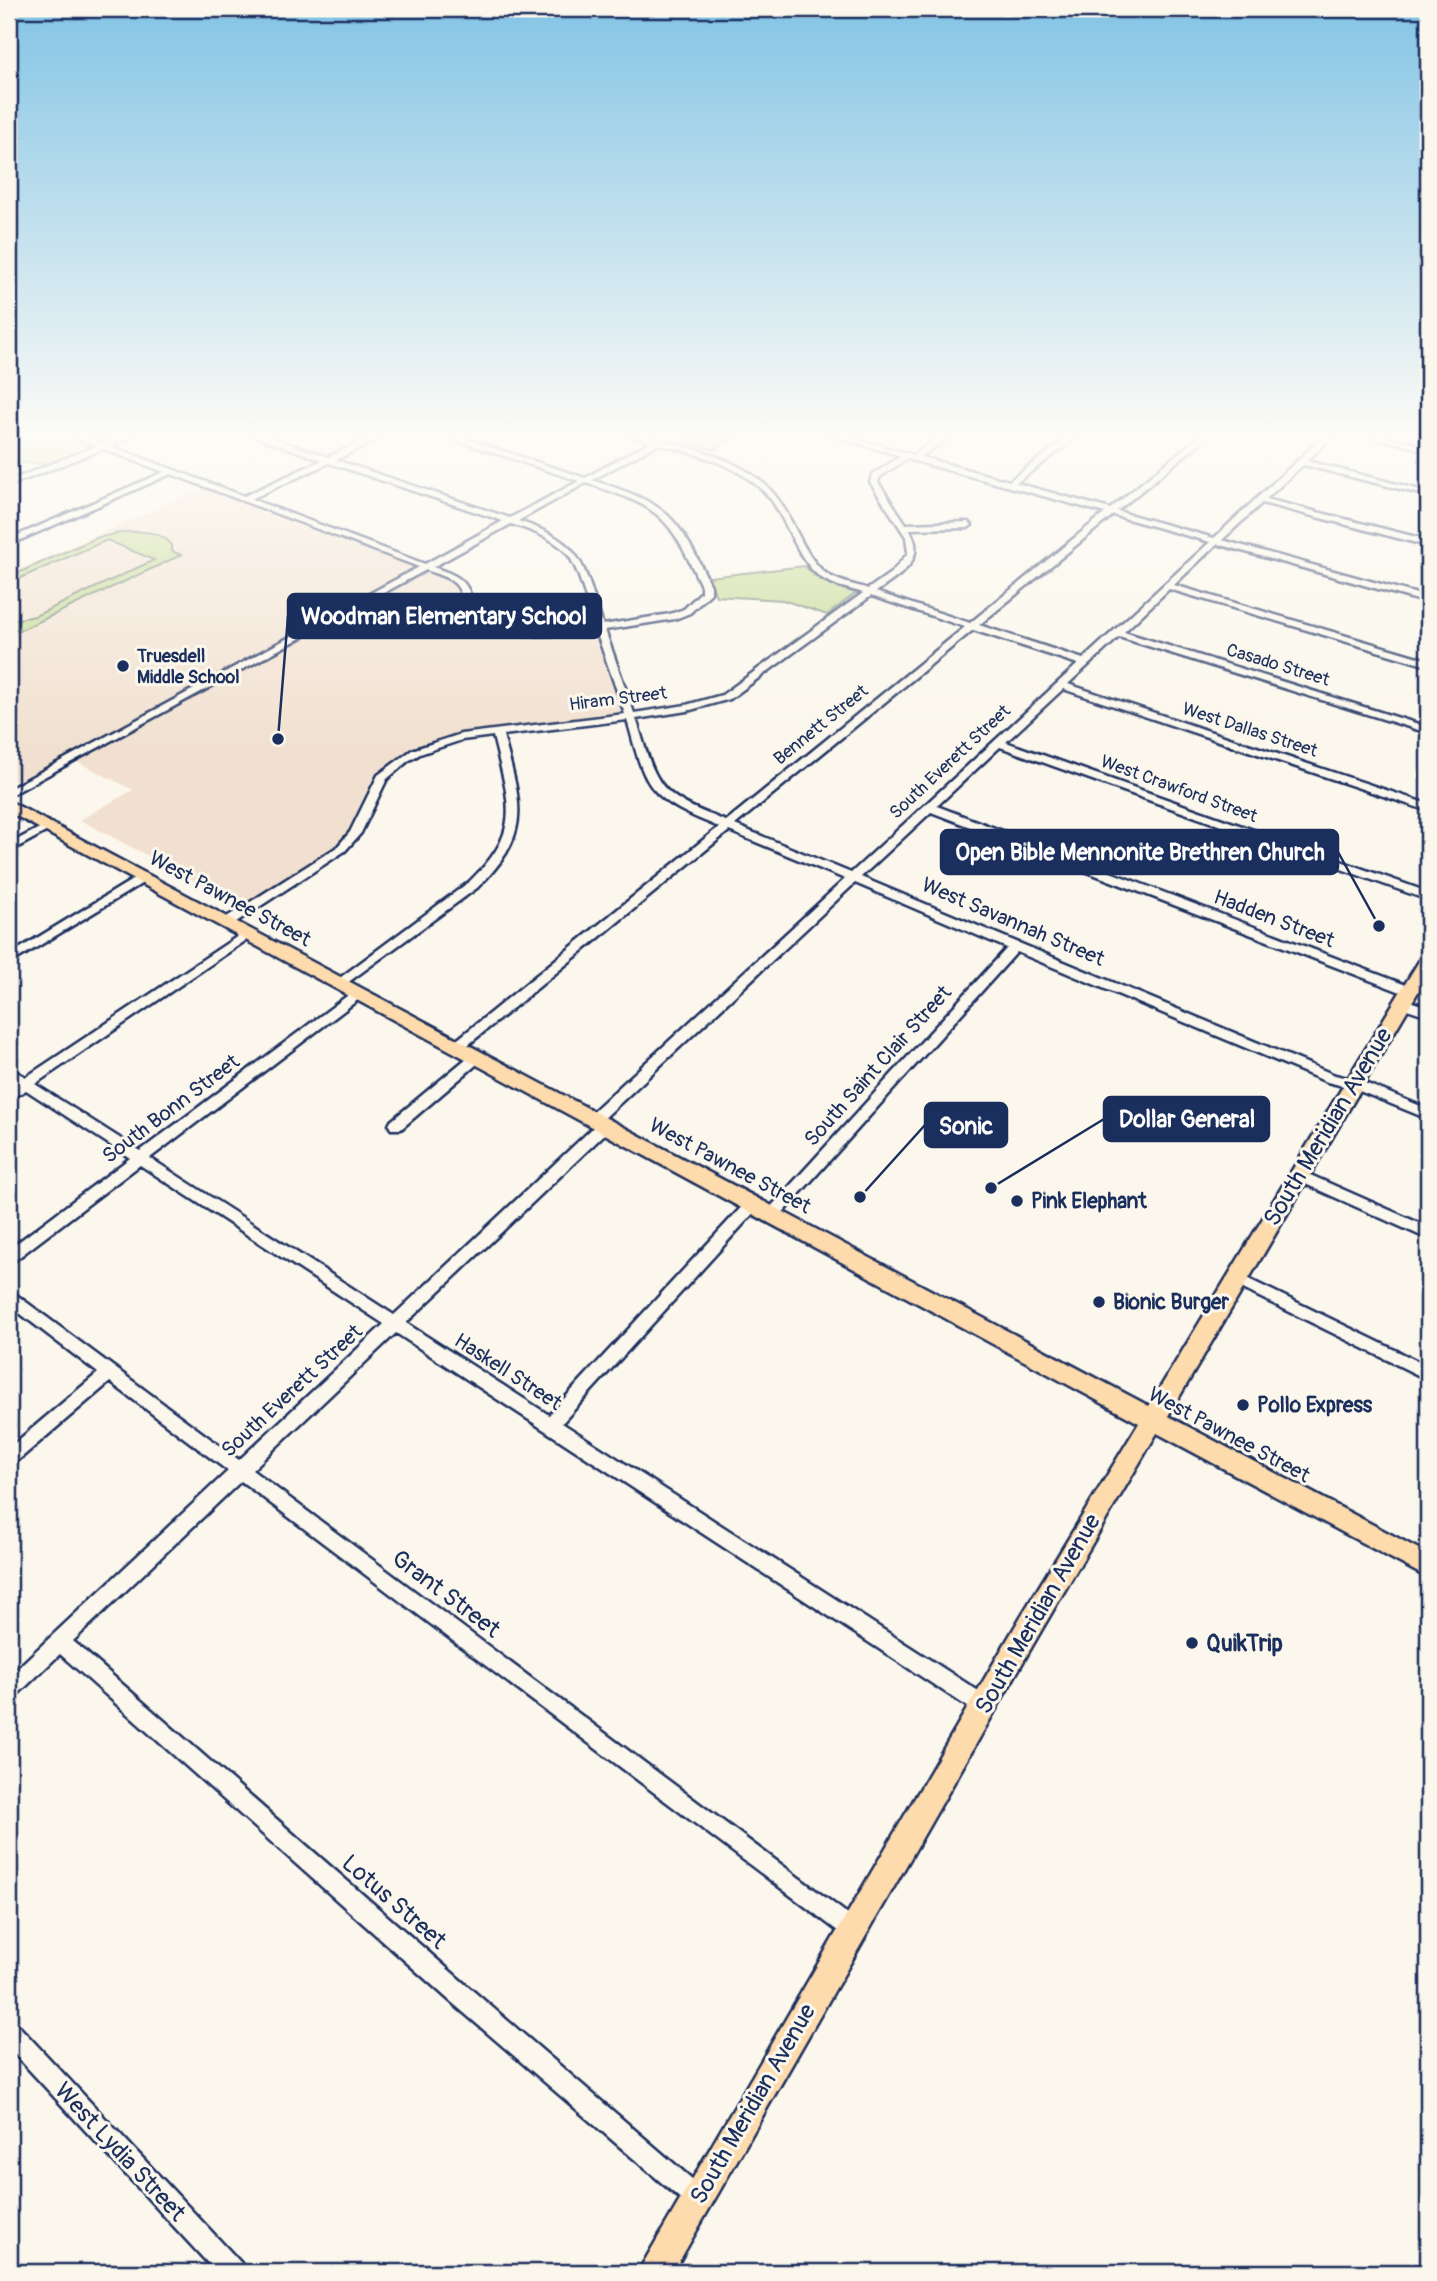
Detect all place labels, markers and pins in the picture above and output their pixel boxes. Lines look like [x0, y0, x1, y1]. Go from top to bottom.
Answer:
callout: Woodman Elementary School [288, 594, 601, 638]
place label: Truesdell Middle School [136, 645, 240, 689]
marker: Truesdell Middle School [115, 658, 131, 674]
callout: Open Bible Mennonite Brethren Church [941, 830, 1338, 874]
callout: Dollar General [1104, 1097, 1269, 1141]
callout: Sonic [925, 1103, 1007, 1147]
place label: Pink Elephant [1031, 1188, 1147, 1215]
marker: Pink Elephant [1009, 1193, 1025, 1209]
place label: Bionic Burger [1113, 1289, 1229, 1316]
marker: Bionic Burger [1091, 1294, 1107, 1310]
place label: Pollo Express [1257, 1392, 1373, 1419]
marker: Pollo Express [1235, 1397, 1251, 1413]
place label: QuikTrip [1206, 1629, 1283, 1658]
marker: QuikTrip [1184, 1635, 1200, 1651]

